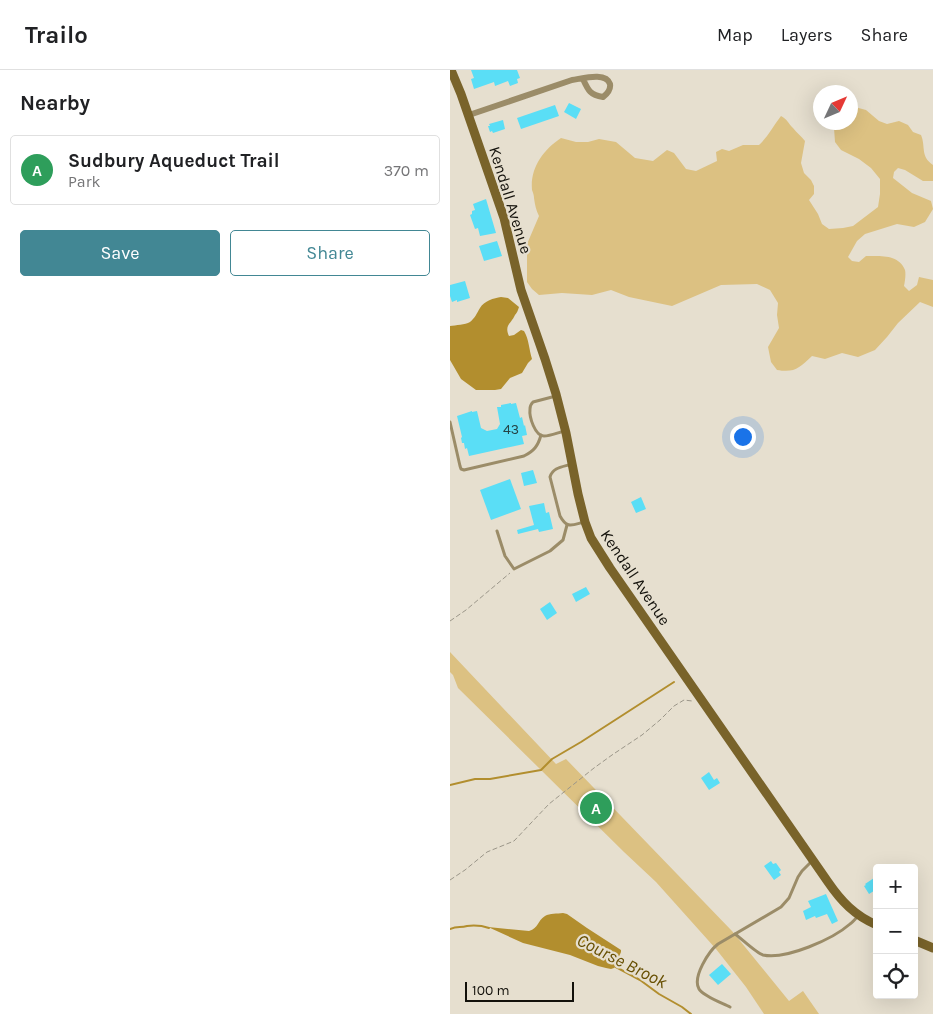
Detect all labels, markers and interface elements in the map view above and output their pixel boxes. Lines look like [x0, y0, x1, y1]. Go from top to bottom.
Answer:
text: Trailo [25, 21, 88, 49]
text: Map [717, 24, 753, 46]
text: Layers [781, 24, 833, 46]
text: Share [861, 24, 908, 46]
north arrow [813, 85, 858, 130]
text: Nearby [20, 91, 90, 115]
street label: Kendall Avenue [485, 144, 536, 256]
text: Sudbury Aqueduct Trail [68, 150, 280, 172]
text: A [32, 161, 42, 180]
text: 370 m [384, 161, 429, 180]
text: Park [68, 172, 100, 191]
button: Save [20, 230, 220, 276]
button: Share [230, 230, 430, 276]
house number: 43 [503, 421, 519, 438]
your location [730, 424, 756, 450]
street label: Kendall Avenue [597, 526, 675, 629]
pin: A [580, 789, 612, 827]
map controls [873, 864, 918, 999]
button: + [873, 864, 918, 909]
button: − [873, 909, 918, 954]
water label: Course Brook [573, 929, 672, 994]
button: locate [873, 954, 918, 999]
scale bar [465, 979, 574, 1002]
text: 100 m [472, 982, 510, 999]

